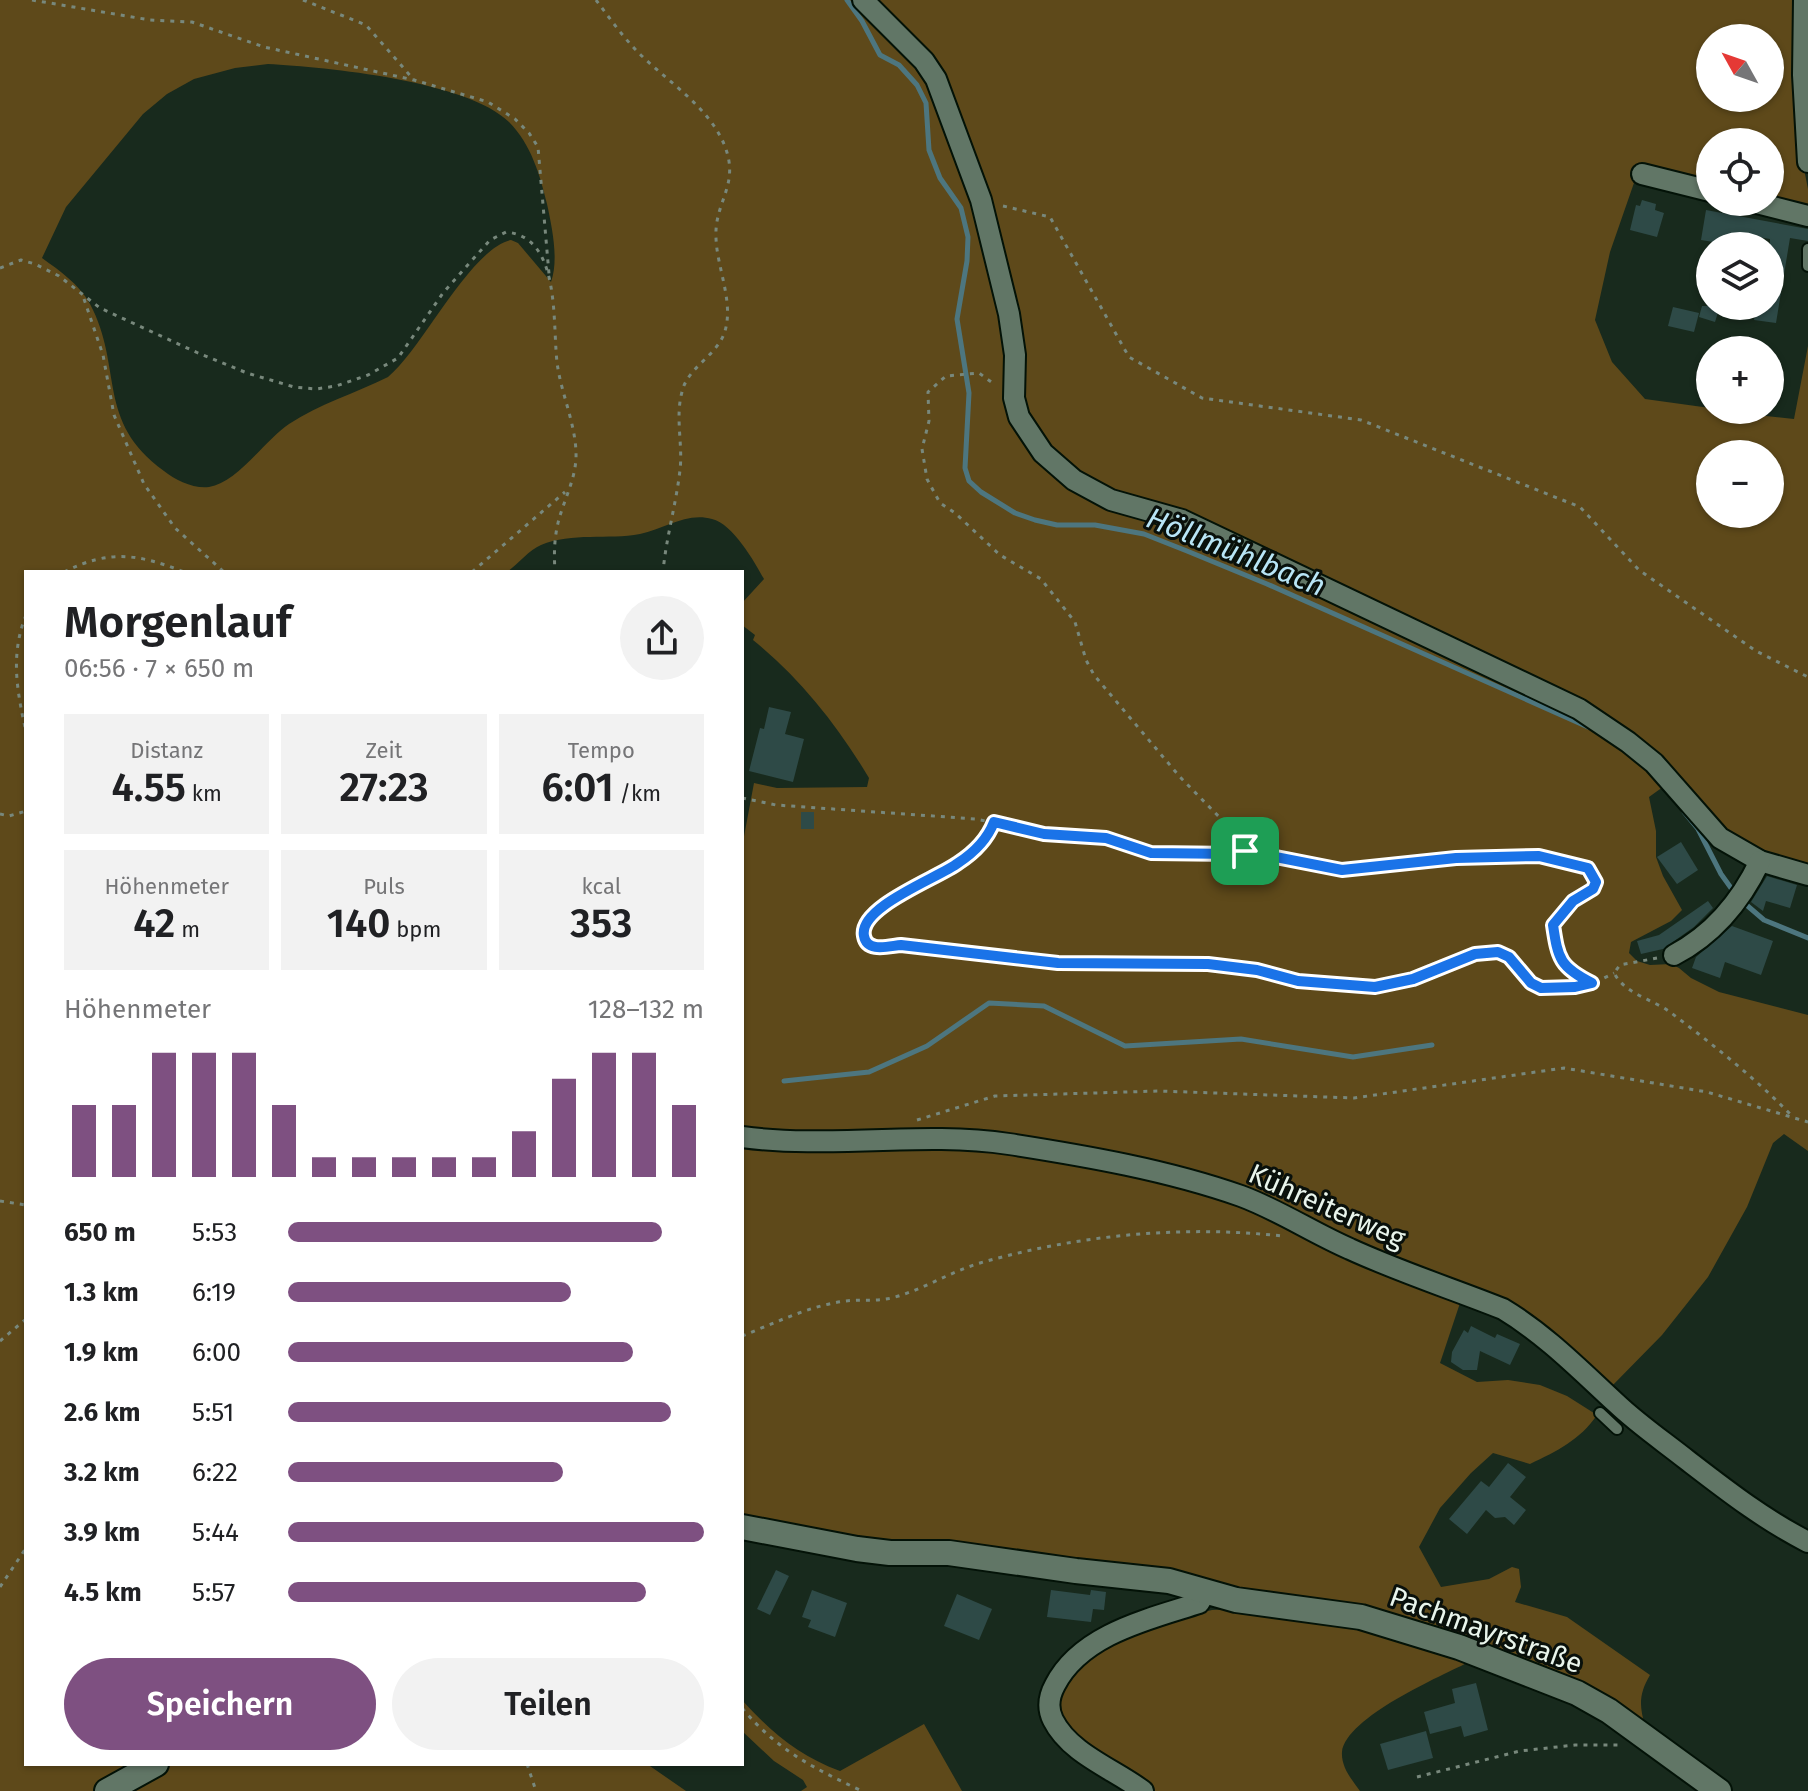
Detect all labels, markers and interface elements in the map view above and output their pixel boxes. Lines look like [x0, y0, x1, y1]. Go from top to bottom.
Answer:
north arrow [1696, 24, 1784, 112]
map controls [1696, 24, 1784, 528]
button: locate [1696, 128, 1784, 216]
button: layers [1696, 232, 1784, 320]
button: + [1696, 336, 1784, 424]
button: − [1696, 440, 1784, 528]
water label: Höllmühlbach [1141, 500, 1331, 604]
text: Morgenlauf [64, 596, 291, 649]
button: share [620, 596, 704, 680]
text: 06:56 · 7 × 650 m [64, 653, 254, 684]
text: Distanz [130, 737, 203, 764]
text: Zeit [365, 737, 403, 764]
text: Tempo [568, 737, 635, 764]
text: 4.55 [112, 764, 186, 812]
text: 27:23 [339, 764, 429, 812]
text: 6:01 [541, 764, 614, 812]
text: km [186, 780, 222, 807]
text: /km [614, 780, 661, 807]
pin [1211, 817, 1279, 885]
icon: arrive [1223, 829, 1267, 873]
text: Höhenmeter [104, 873, 229, 900]
text: Puls [363, 873, 405, 900]
text: kcal [582, 873, 621, 900]
text: 42 [133, 900, 175, 948]
text: 140 [327, 900, 390, 948]
text: 353 [570, 900, 632, 948]
text: m [175, 916, 200, 943]
text: bpm [390, 916, 441, 943]
text: Höhenmeter [64, 994, 211, 1025]
text: 128–132 m [588, 994, 704, 1025]
street label: Kühreiterweg [1244, 1157, 1411, 1255]
text: 650 m [64, 1217, 136, 1248]
text: 5:53 [192, 1217, 237, 1248]
text: 1.3 km [64, 1277, 139, 1308]
text: 6:19 [192, 1277, 236, 1308]
text: 1.9 km [64, 1337, 139, 1368]
text: 6:00 [192, 1337, 241, 1368]
text: 2.6 km [64, 1397, 141, 1428]
text: 5:51 [192, 1397, 234, 1428]
text: 3.2 km [64, 1457, 140, 1488]
text: 6:22 [192, 1457, 238, 1488]
text: 3.9 km [64, 1517, 140, 1548]
text: 5:44 [192, 1517, 239, 1548]
text: 4.5 km [64, 1577, 142, 1608]
text: 5:57 [192, 1577, 235, 1608]
street label: Pachmayrstraße [1385, 1580, 1587, 1680]
button: Speichern [64, 1658, 376, 1750]
button: Teilen [392, 1658, 704, 1750]

